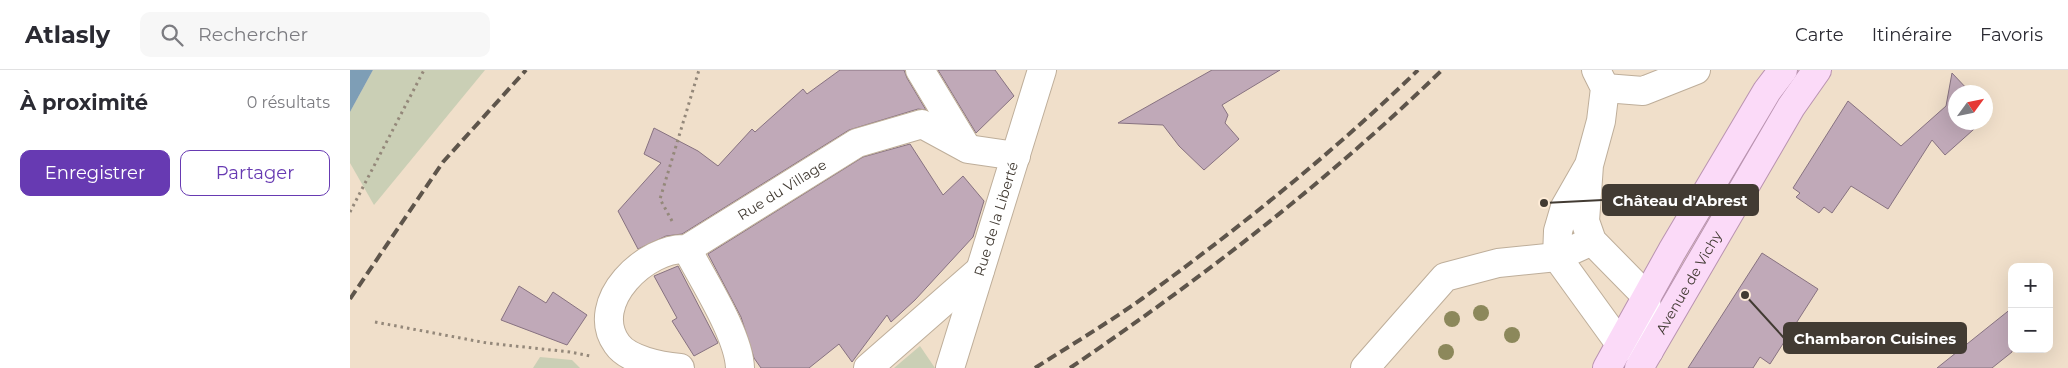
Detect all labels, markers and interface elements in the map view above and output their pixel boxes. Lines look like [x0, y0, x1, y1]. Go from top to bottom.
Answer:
search box [140, 12, 490, 57]
text: Atlasly [25, 20, 110, 49]
icon: search [158, 21, 186, 49]
text: Rechercher [198, 23, 308, 46]
text: Carte [1795, 24, 1844, 46]
text: Itinéraire [1872, 24, 1952, 46]
text: Favoris [1980, 24, 2043, 46]
north arrow [1948, 85, 1993, 130]
text: À proximité [20, 90, 148, 115]
text: 0 résultats [247, 93, 330, 112]
button: Enregistrer [20, 150, 170, 196]
button: Partager [180, 150, 330, 196]
street label: Rue du Village [734, 155, 830, 224]
street label: Rue de la Liberté [970, 160, 1022, 278]
callout: Château d'Abrest [1603, 185, 1758, 215]
text: Château d'Abrest [1612, 191, 1748, 210]
street label: Avenue de Vichy [1652, 227, 1726, 337]
map controls [2008, 263, 2053, 353]
button: + [2008, 263, 2053, 308]
button: − [2008, 308, 2053, 353]
callout: Chambaron Cuisines [1784, 323, 1966, 353]
text: Chambaron Cuisines [1794, 329, 1956, 348]

